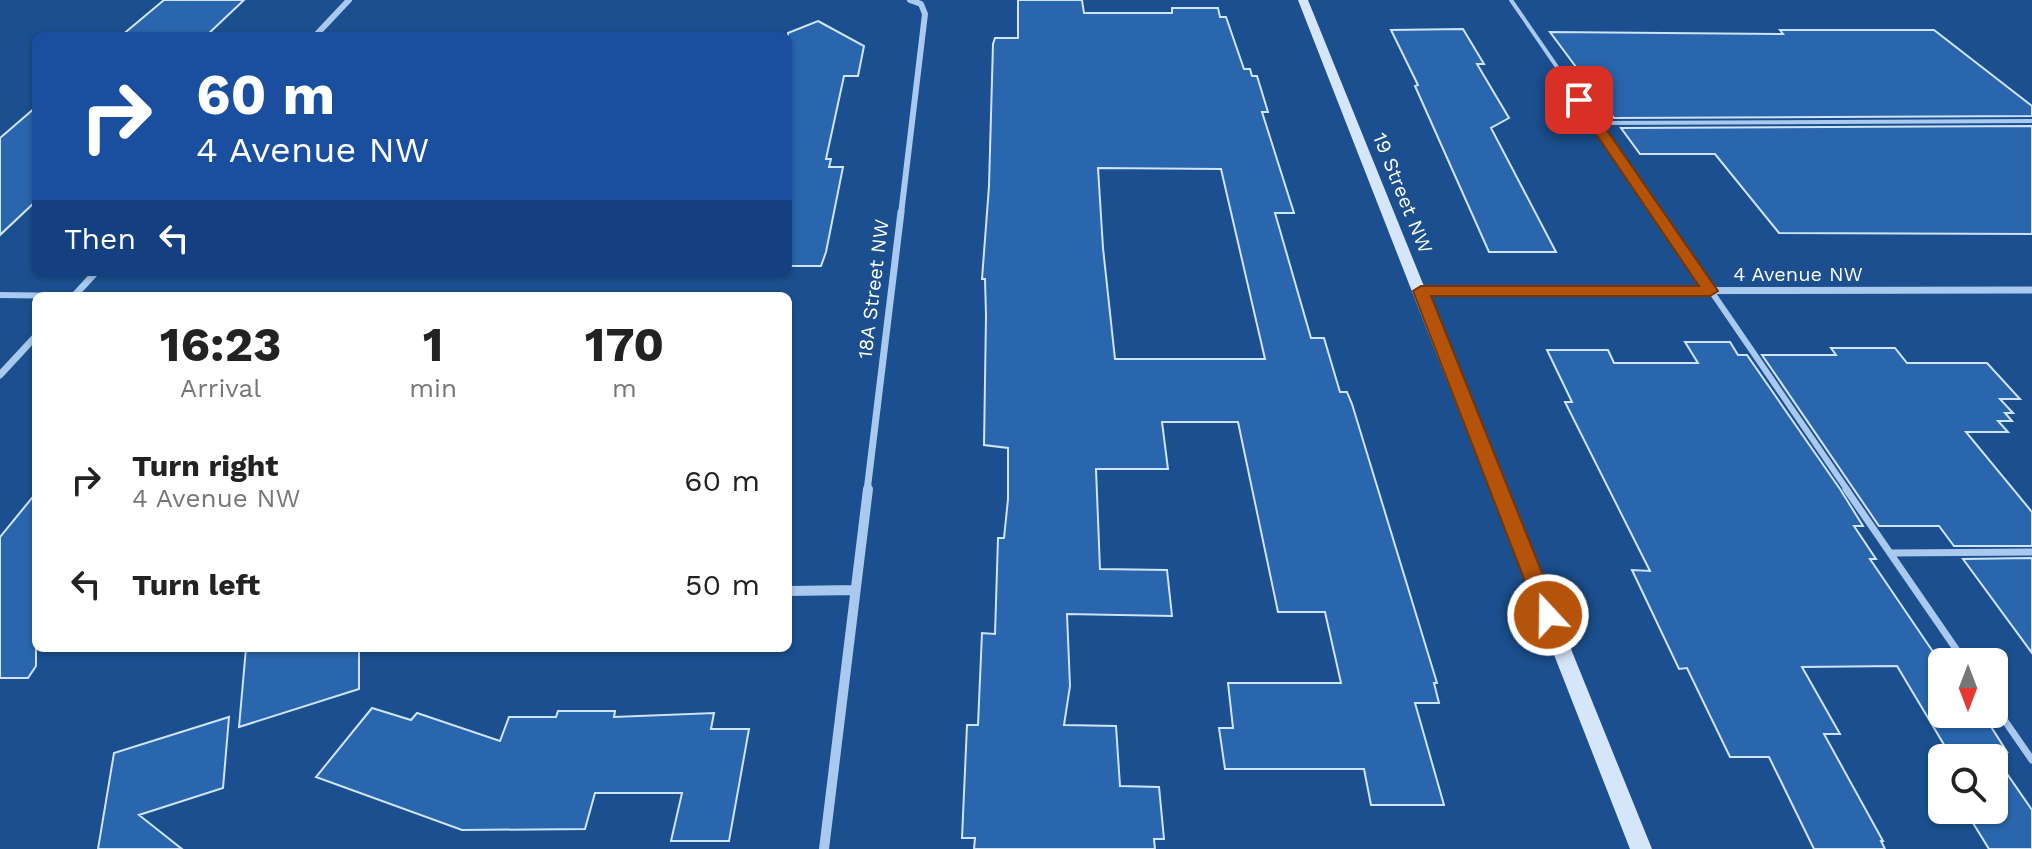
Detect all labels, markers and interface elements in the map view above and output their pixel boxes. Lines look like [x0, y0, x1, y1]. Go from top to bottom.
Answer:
text: 60 m [196, 62, 335, 128]
icon: right [64, 64, 168, 168]
pin [1545, 66, 1613, 134]
icon: arrive [1557, 78, 1601, 122]
text: 4 Avenue NW [196, 129, 429, 171]
street label: 19 Street NW [1368, 129, 1438, 257]
icon: left [152, 216, 196, 260]
street label: 18A Street NW [853, 218, 893, 360]
text: Then [64, 221, 136, 256]
street label: 4 Avenue NW [1733, 262, 1863, 286]
text: 16:23 [160, 316, 282, 373]
text: 1 [423, 316, 443, 373]
text: 170 [585, 316, 664, 373]
text: Arrival [180, 373, 261, 403]
text: min [409, 373, 457, 403]
text: m [612, 373, 637, 403]
text: Turn right [132, 448, 278, 483]
icon: right [64, 458, 108, 502]
text: 60 m [684, 463, 760, 498]
text: 4 Avenue NW [132, 483, 301, 513]
icon: left [64, 562, 108, 606]
text: Turn left [132, 567, 260, 602]
text: 50 m [685, 567, 760, 602]
position arrow [1506, 573, 1590, 657]
north arrow [1928, 648, 2008, 728]
map controls [1928, 648, 2008, 824]
button: search [1928, 744, 2008, 824]

